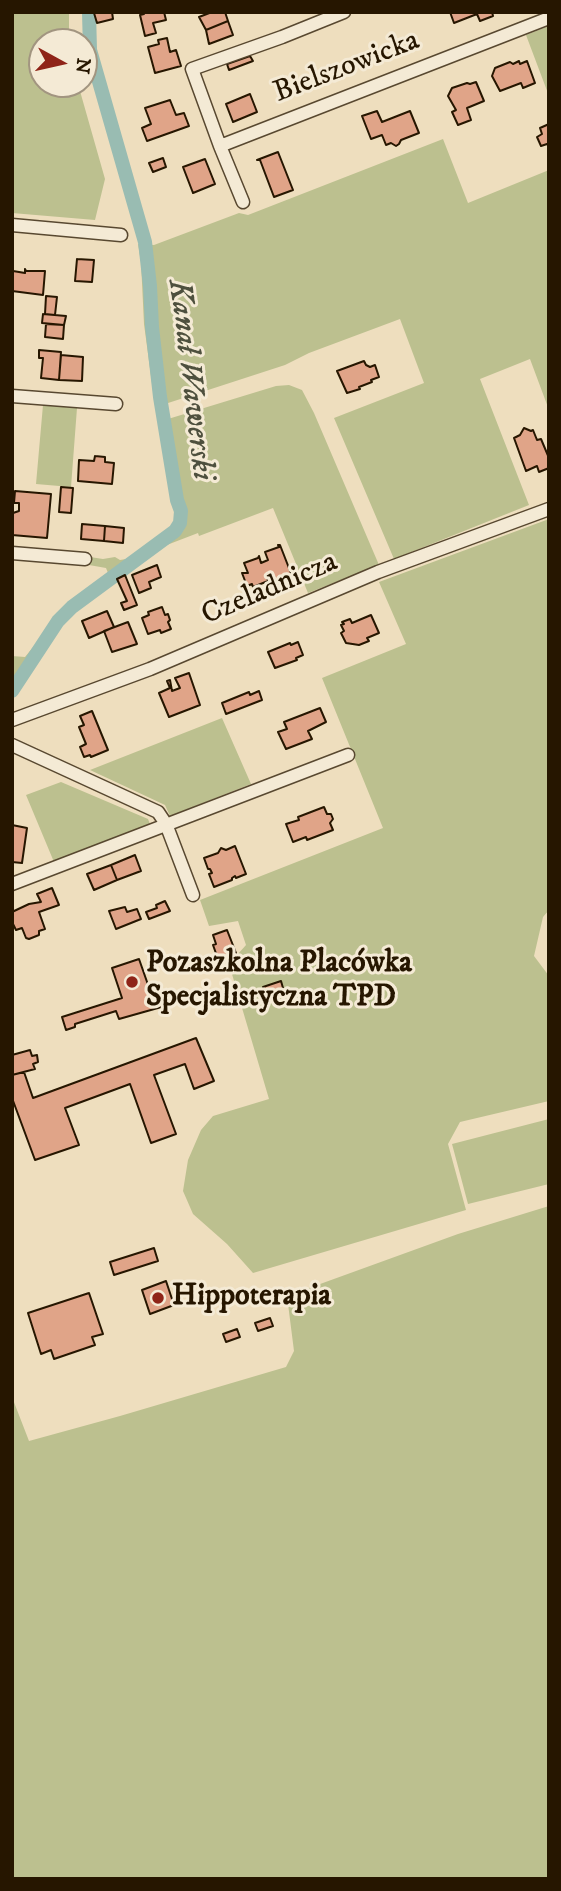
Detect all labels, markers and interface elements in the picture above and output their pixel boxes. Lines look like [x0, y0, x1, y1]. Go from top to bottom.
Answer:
street label: Bielszowicka [269, 24, 425, 112]
north arrow [28, 28, 98, 98]
text: N [70, 56, 95, 75]
water label: Kanał Wawerski [158, 277, 220, 483]
street label: Czeladnicza [197, 545, 343, 635]
place label: Pozaszkolna Placówka Specjalistyczna TPD [146, 947, 412, 1018]
marker: Pozaszkolna Placówka Specjalistyczna TPD [124, 974, 140, 990]
place label: Hippoterapia [172, 1280, 331, 1316]
marker: Hippoterapia [150, 1290, 166, 1306]

